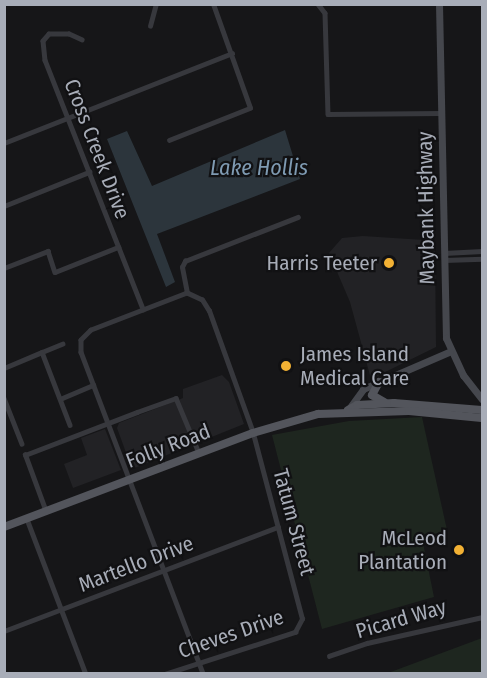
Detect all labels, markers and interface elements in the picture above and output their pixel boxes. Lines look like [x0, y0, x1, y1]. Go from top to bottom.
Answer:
street label: Cross Creek Drive [59, 75, 135, 223]
street label: Maybank Highway [412, 131, 440, 285]
water label: Lake Hollis [210, 155, 308, 181]
place label: Harris Teeter [267, 250, 377, 276]
marker: Harris Teeter [382, 256, 396, 270]
place label: James Island Medical Care [300, 341, 409, 391]
marker: James Island Medical Care [277, 357, 295, 375]
street label: Folly Road [122, 418, 214, 474]
street label: Tatum Street [268, 466, 320, 578]
place label: McLeod Plantation [358, 525, 447, 575]
street label: Martello Drive [75, 531, 197, 597]
marker: McLeod Plantation [452, 543, 466, 557]
street label: Picard Way [353, 594, 449, 644]
street label: Cheves Drive [175, 604, 287, 664]

